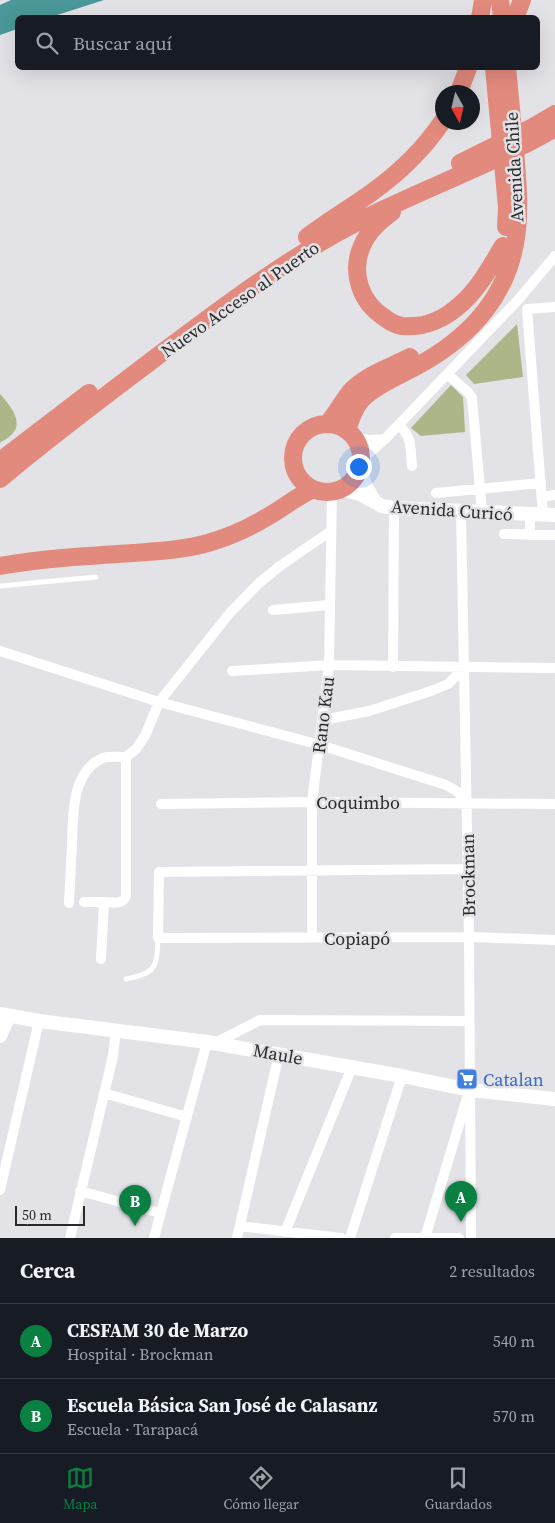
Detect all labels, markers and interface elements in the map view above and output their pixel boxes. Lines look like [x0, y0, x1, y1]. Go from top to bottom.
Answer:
search box [15, 15, 540, 70]
icon: search [33, 29, 61, 57]
text: Buscar aquí [73, 30, 172, 56]
north arrow [435, 85, 480, 130]
street label: Avenida Chile [499, 111, 529, 223]
street label: Nuevo Acceso al Puerto [156, 235, 324, 363]
your location [346, 454, 372, 480]
street label: Avenida Curicó [390, 493, 514, 527]
street label: Rano Kau [306, 675, 340, 755]
street label: Coquimbo [316, 790, 400, 815]
street label: Brockman [455, 833, 481, 917]
street label: Copiapó [324, 926, 390, 951]
street label: Maule [251, 1037, 305, 1071]
supermarket icon: Catalan [455, 1067, 479, 1091]
place label: Catalan [483, 1067, 544, 1092]
pin: A [445, 1181, 477, 1222]
pin: B [119, 1185, 151, 1226]
scale bar [15, 1203, 85, 1226]
text: 50 m [22, 1205, 52, 1225]
text: Cerca [20, 1256, 75, 1285]
text: 2 resultados [449, 1260, 535, 1282]
text: CESFAM 30 de Marzo [67, 1317, 248, 1343]
text: A [31, 1330, 41, 1352]
text: 540 m [493, 1330, 535, 1352]
text: Hospital · Brockman [67, 1343, 213, 1365]
text: Escuela Básica San José de Calasanz [67, 1392, 377, 1418]
text: B [31, 1405, 41, 1427]
text: 570 m [493, 1405, 535, 1427]
text: Escuela · Tarapacá [67, 1418, 198, 1440]
tab: Mapa [63, 1464, 97, 1514]
tab: Cómo llegar [223, 1464, 299, 1514]
tab: Guardados [425, 1464, 492, 1514]

